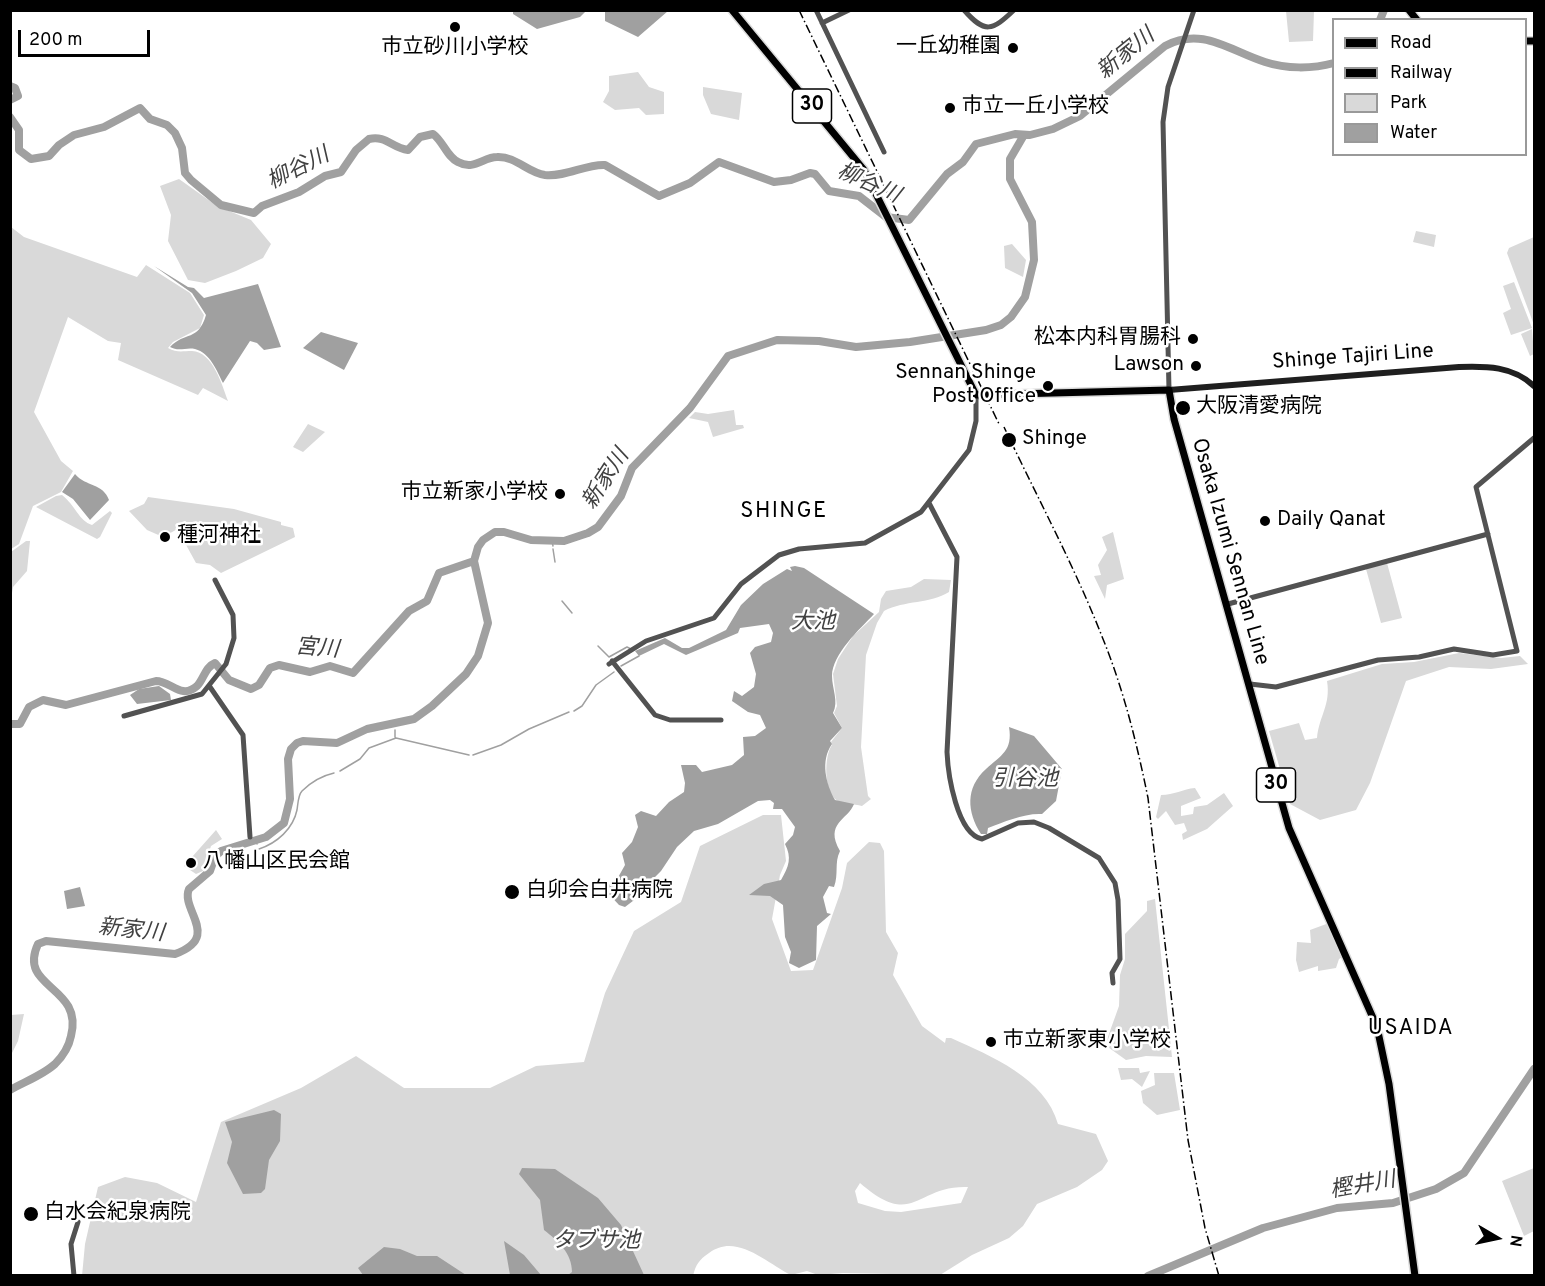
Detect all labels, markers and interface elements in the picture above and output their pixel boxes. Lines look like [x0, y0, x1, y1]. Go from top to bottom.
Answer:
scale bar [21, 18, 153, 56]
legend [1332, 18, 1527, 156]
marker: 市立砂川小学校 [448, 20, 462, 34]
water label: 新家川 [1093, 24, 1161, 86]
text: 200 m [29, 29, 82, 52]
text: Road [1390, 32, 1432, 55]
place label: 一丘幼稚園 [896, 35, 1001, 61]
place label: 市立砂川小学校 [382, 36, 528, 62]
marker: 一丘幼稚園 [1006, 41, 1020, 55]
text: Railway [1390, 62, 1452, 85]
road number: 30 [792, 89, 832, 123]
text: Park [1390, 92, 1427, 115]
place label: 市立一丘小学校 [962, 95, 1109, 121]
marker: 市立一丘小学校 [943, 101, 957, 115]
text: Water [1390, 122, 1437, 145]
water label: 柳谷川 [264, 143, 334, 197]
water label: 柳谷川 [832, 160, 904, 210]
place label: 松本内科胃腸科 [1034, 326, 1181, 352]
marker: 松本内科胃腸科 [1186, 332, 1200, 346]
street label: Shinge Tajiri Line [1271, 340, 1435, 376]
place label: Lawson [1113, 353, 1184, 379]
marker: Lawson [1189, 359, 1203, 373]
place label: Sennan Shinge Post Office [895, 361, 1036, 411]
marker: Sennan Shinge Post Office [1041, 379, 1055, 393]
place label: 大阪清愛病院 [1196, 395, 1322, 421]
marker: 大阪清愛病院 [1174, 399, 1192, 417]
place label: Shinge [1022, 427, 1087, 453]
marker: Shinge [1000, 431, 1018, 449]
street label: Osaka Izumi Sennan Line [1185, 436, 1273, 668]
water label: 新家川 [578, 445, 636, 515]
place label: 市立新家小学校 [401, 481, 548, 507]
marker: 市立新家小学校 [553, 487, 567, 501]
district label: SHINGE [740, 500, 828, 526]
place label: Daily Qanat [1277, 508, 1386, 534]
marker: Daily Qanat [1258, 514, 1272, 528]
place label: 種河神社 [177, 524, 261, 550]
marker: 種河神社 [158, 530, 172, 544]
water label: 大池 [791, 611, 835, 637]
water label: 宮川 [294, 635, 340, 665]
water label: 引谷池 [992, 768, 1058, 794]
road number: 30 [1256, 768, 1296, 802]
place label: 八幡山区民会館 [203, 850, 350, 876]
marker: 八幡山区民会館 [184, 856, 198, 870]
place label: 白卯会白井病院 [526, 879, 673, 905]
marker: 白卯会白井病院 [503, 883, 521, 901]
water label: 新家川 [97, 915, 165, 949]
district label: USAIDA [1368, 1017, 1454, 1043]
place label: 市立新家東小学校 [1003, 1029, 1171, 1055]
marker: 市立新家東小学校 [984, 1035, 998, 1049]
water label: 樫井川 [1328, 1168, 1398, 1206]
place label: 白水会紀泉病院 [44, 1201, 191, 1227]
marker: 白水会紀泉病院 [22, 1205, 40, 1223]
north arrow [1467, 1208, 1527, 1268]
water label: タブサ池 [552, 1230, 640, 1256]
text: N [1504, 1234, 1526, 1248]

